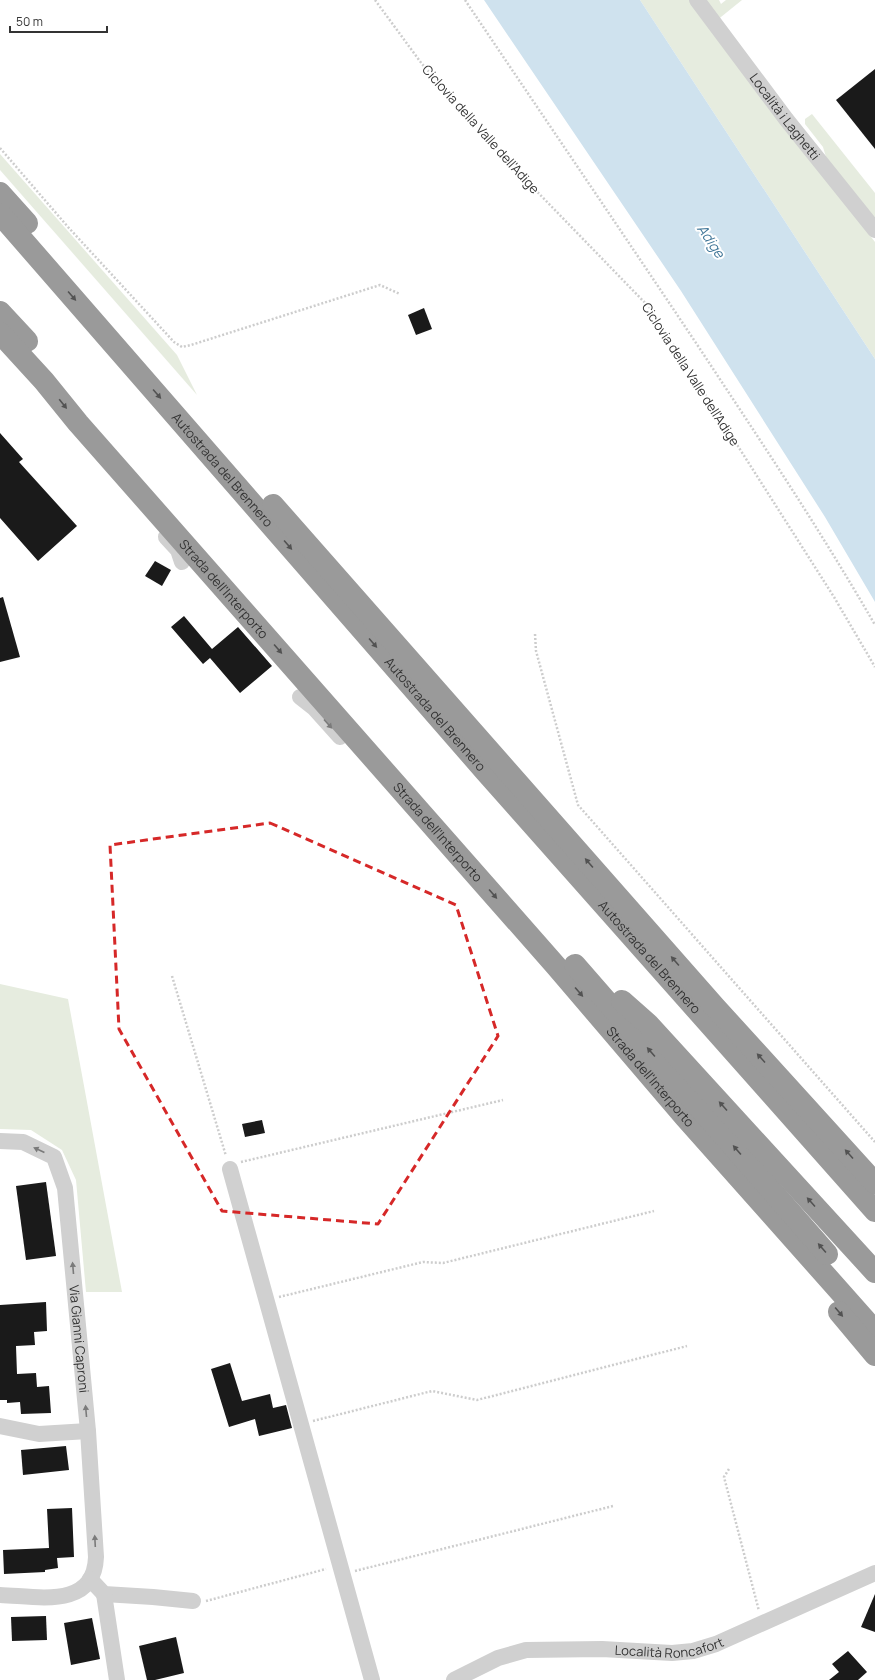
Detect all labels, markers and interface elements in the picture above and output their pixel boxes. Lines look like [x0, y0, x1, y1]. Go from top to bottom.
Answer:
scale bar [10, 8, 107, 34]
text: 50 m [16, 13, 43, 30]
street label: Ciclovia della Valle dell'Adige [418, 61, 544, 198]
street label: Località i Laghetti [746, 69, 824, 164]
water label: Adige [693, 220, 730, 262]
one-way arrow [67, 291, 76, 301]
street label: Ciclovia della Valle dell'Adige [638, 299, 744, 450]
one-way arrow [152, 389, 161, 400]
one-way arrow [58, 399, 67, 410]
street label: Autostrada del Brennero [168, 409, 278, 531]
street label: Strada dell'Interporto [175, 535, 273, 643]
one-way arrow [283, 540, 292, 551]
one-way arrow [369, 638, 378, 649]
one-way arrow [273, 644, 282, 655]
street label: Autostrada del Brennero [381, 653, 490, 775]
one-way arrow [323, 719, 332, 728]
street label: Strada dell'Interporto [389, 778, 487, 886]
one-way arrow [585, 858, 594, 868]
one-way arrow [488, 889, 498, 899]
street label: Autostrada del Brennero [595, 896, 705, 1018]
one-way arrow [670, 956, 679, 966]
one-way arrow [574, 987, 583, 997]
street label: Strada dell'Interporto [602, 1022, 699, 1131]
one-way arrow [647, 1046, 656, 1057]
one-way arrow [757, 1053, 766, 1063]
one-way arrow [718, 1101, 728, 1111]
one-way arrow [732, 1145, 741, 1155]
one-way arrow [34, 1147, 45, 1153]
one-way arrow [844, 1149, 853, 1159]
one-way arrow [806, 1197, 816, 1207]
one-way arrow [817, 1243, 826, 1253]
one-way arrow [70, 1262, 76, 1274]
street label: Via Gianni Caproni [65, 1284, 93, 1394]
one-way arrow [835, 1307, 844, 1317]
one-way arrow [83, 1405, 90, 1417]
one-way arrow [91, 1535, 98, 1547]
street label: Località Roncafort [614, 1633, 726, 1662]

